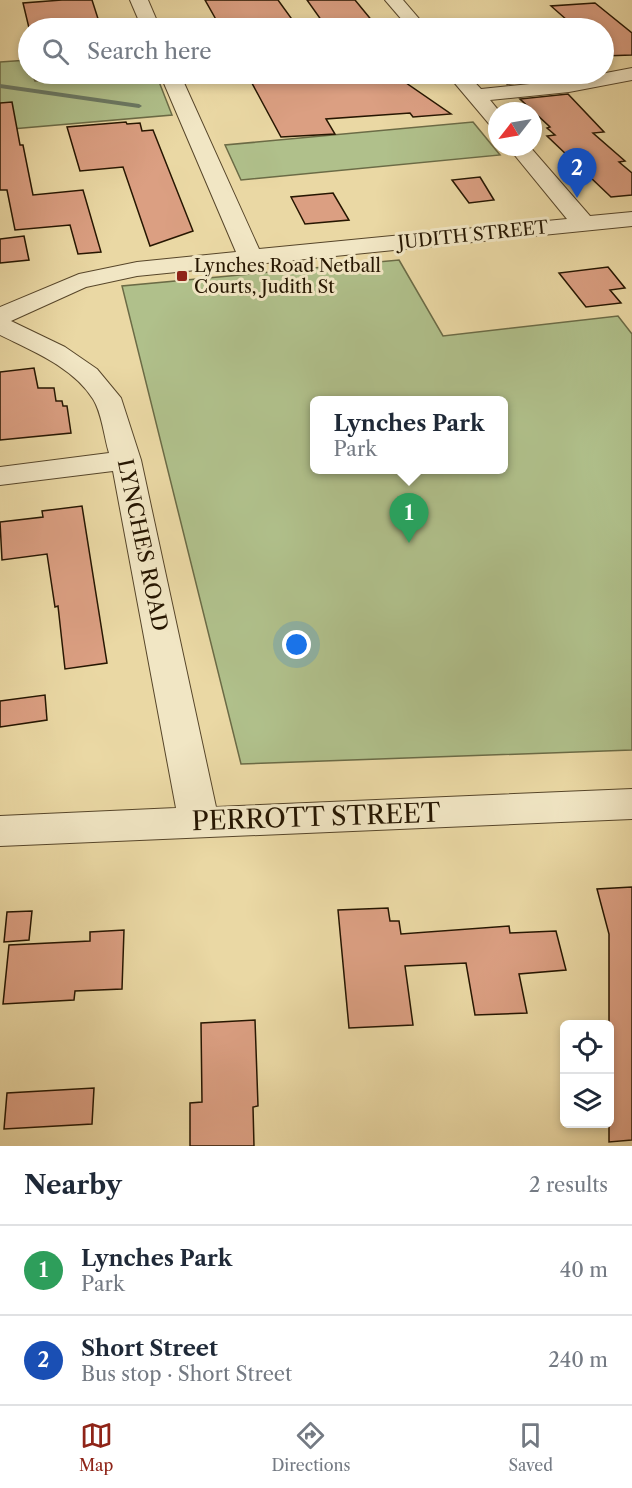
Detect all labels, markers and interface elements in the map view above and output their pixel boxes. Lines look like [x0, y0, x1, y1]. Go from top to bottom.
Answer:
search box [18, 18, 614, 84]
icon: search [39, 35, 72, 68]
text: Search here [87, 38, 212, 65]
north arrow [488, 102, 542, 156]
pin: 2 [558, 148, 596, 198]
street label: JUDITH STREET [394, 216, 550, 254]
place label: Lynches Road Netball Courts, Judith St [194, 255, 381, 298]
marker: Lynches Road Netball Courts, Judith St [175, 269, 189, 283]
popup [310, 396, 508, 474]
text: Lynches Park [333, 410, 485, 437]
text: Park [333, 437, 377, 461]
street label: LYNCHES ROAD [113, 457, 173, 633]
pin: 1 [390, 494, 428, 543]
your location [282, 630, 311, 659]
street label: PERROTT STREET [191, 797, 441, 837]
map controls [560, 1020, 614, 1128]
button: locate [560, 1020, 614, 1074]
button: layers [560, 1074, 614, 1128]
text: Nearby [24, 1169, 122, 1201]
text: 2 results [529, 1173, 608, 1197]
text: Lynches Park [81, 1245, 232, 1272]
text: 1 [39, 1258, 48, 1282]
text: 40 m [560, 1258, 608, 1282]
text: Park [81, 1272, 124, 1296]
text: Short Street [81, 1335, 218, 1362]
text: 2 [38, 1348, 49, 1372]
text: 240 m [548, 1348, 608, 1372]
text: Bus stop · Short Street [81, 1362, 292, 1386]
tab: Map [79, 1419, 113, 1475]
tab: Directions [271, 1419, 350, 1475]
tab: Saved [509, 1419, 553, 1475]

